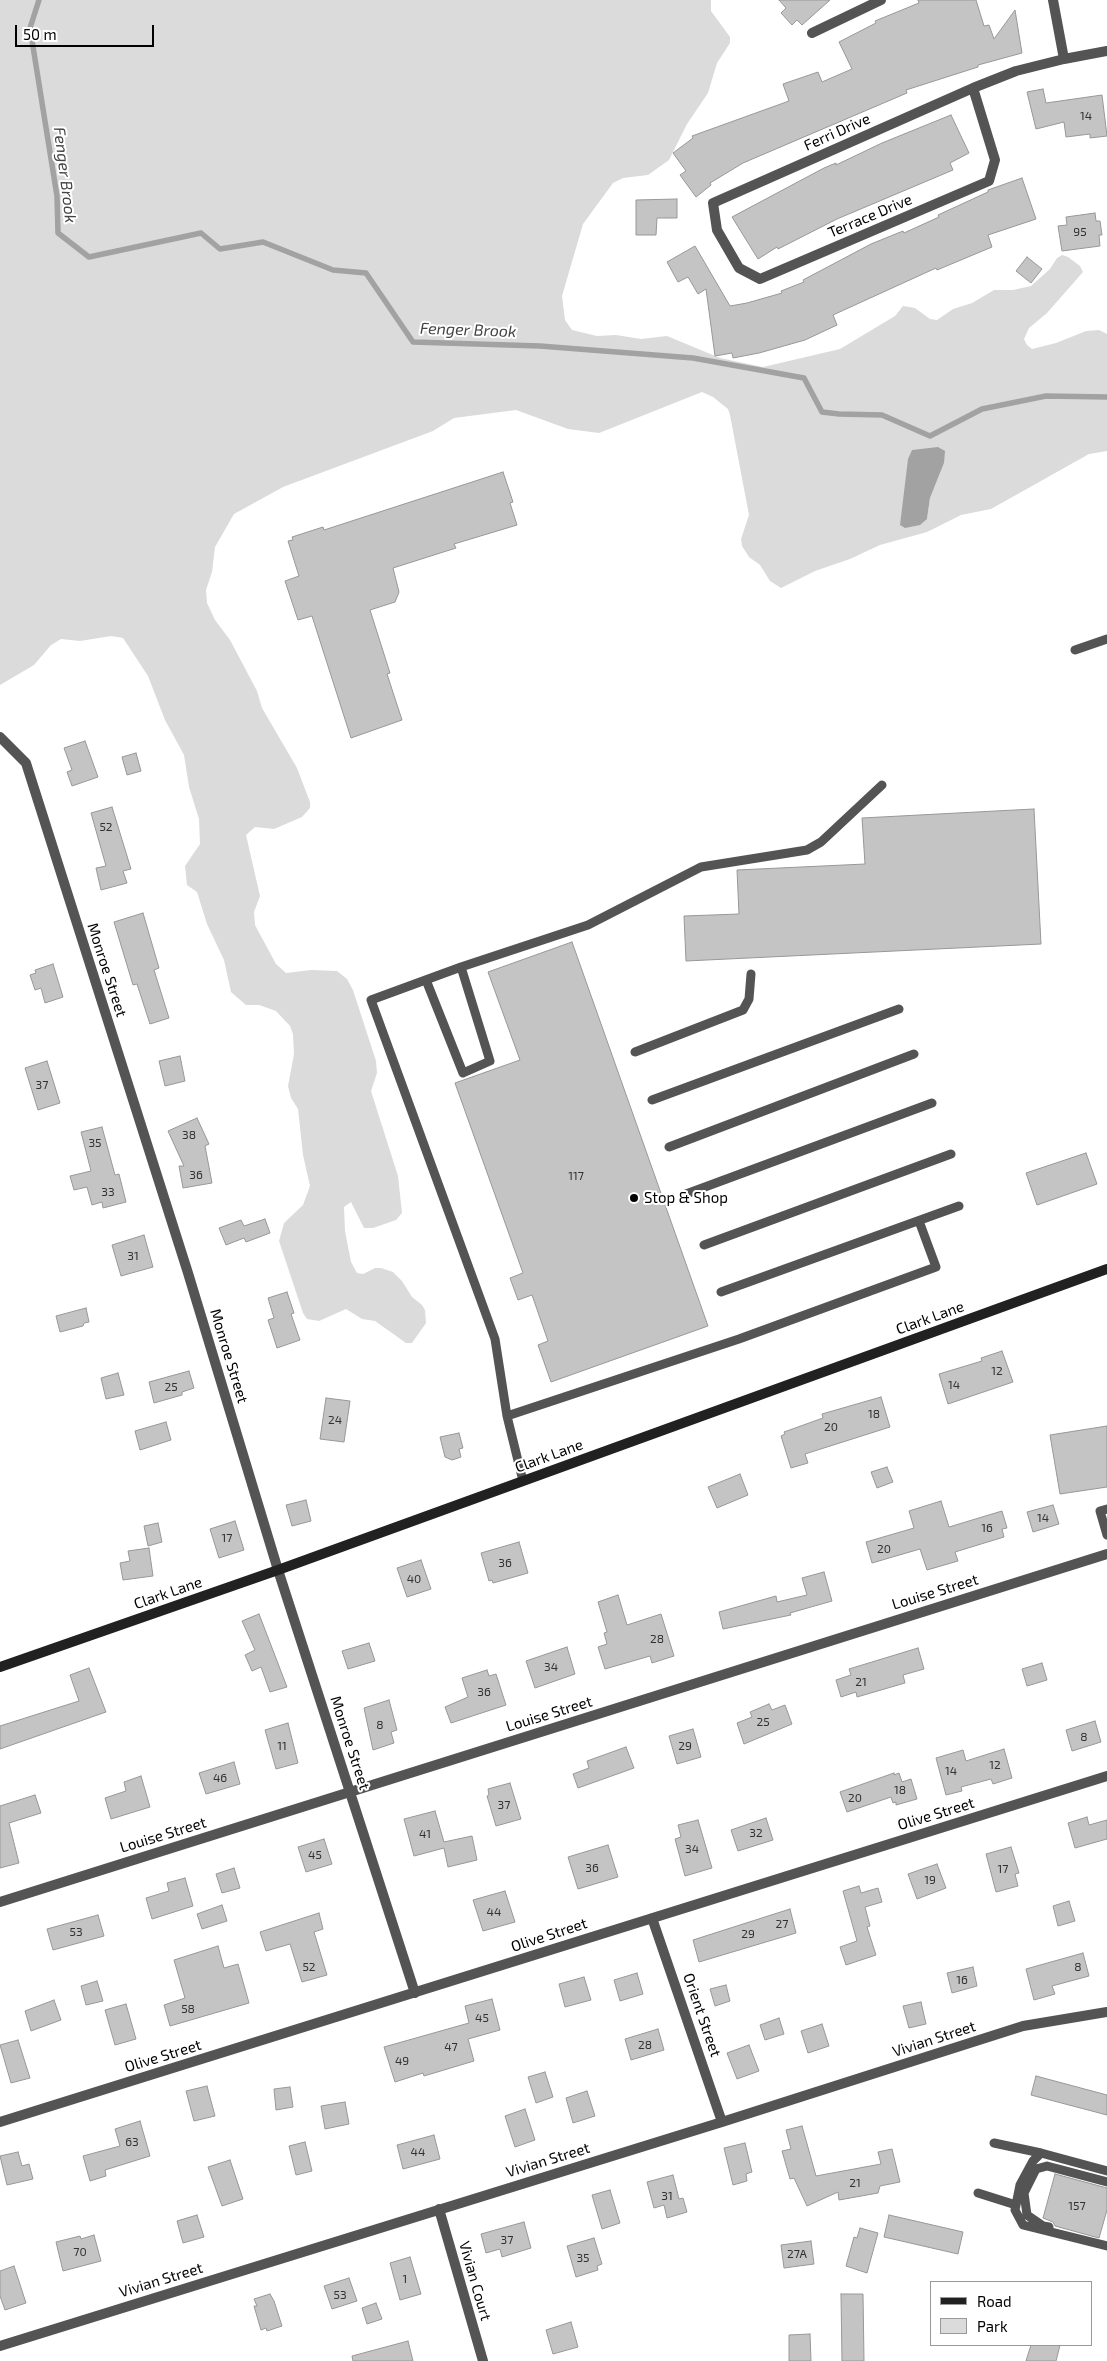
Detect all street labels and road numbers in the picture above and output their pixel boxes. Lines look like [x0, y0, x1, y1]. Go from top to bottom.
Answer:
street label: Ferri Drive [801, 109, 873, 155]
street label: Terrace Drive [825, 190, 915, 242]
street label: Monroe Street [83, 921, 131, 1019]
street label: Clark Lane [894, 1297, 966, 1339]
street label: Monroe Street [206, 1307, 252, 1405]
street label: Clark Lane [513, 1435, 585, 1477]
street label: Louise Street [890, 1570, 980, 1614]
street label: Clark Lane [132, 1573, 204, 1613]
street label: Louise Street [504, 1692, 594, 1736]
street label: Monroe Street [326, 1694, 374, 1792]
street label: Olive Street [896, 1794, 976, 1834]
street label: Louise Street [118, 1813, 208, 1857]
street label: Olive Street [509, 1914, 589, 1956]
street label: Orient Street [679, 1971, 725, 2059]
street label: Vivian Street [890, 2017, 978, 2061]
street label: Olive Street [123, 2036, 203, 2076]
street label: Vivian Street [504, 2139, 592, 2181]
street label: Vivian Court [455, 2239, 495, 2323]
street label: Vivian Street [117, 2259, 205, 2301]

